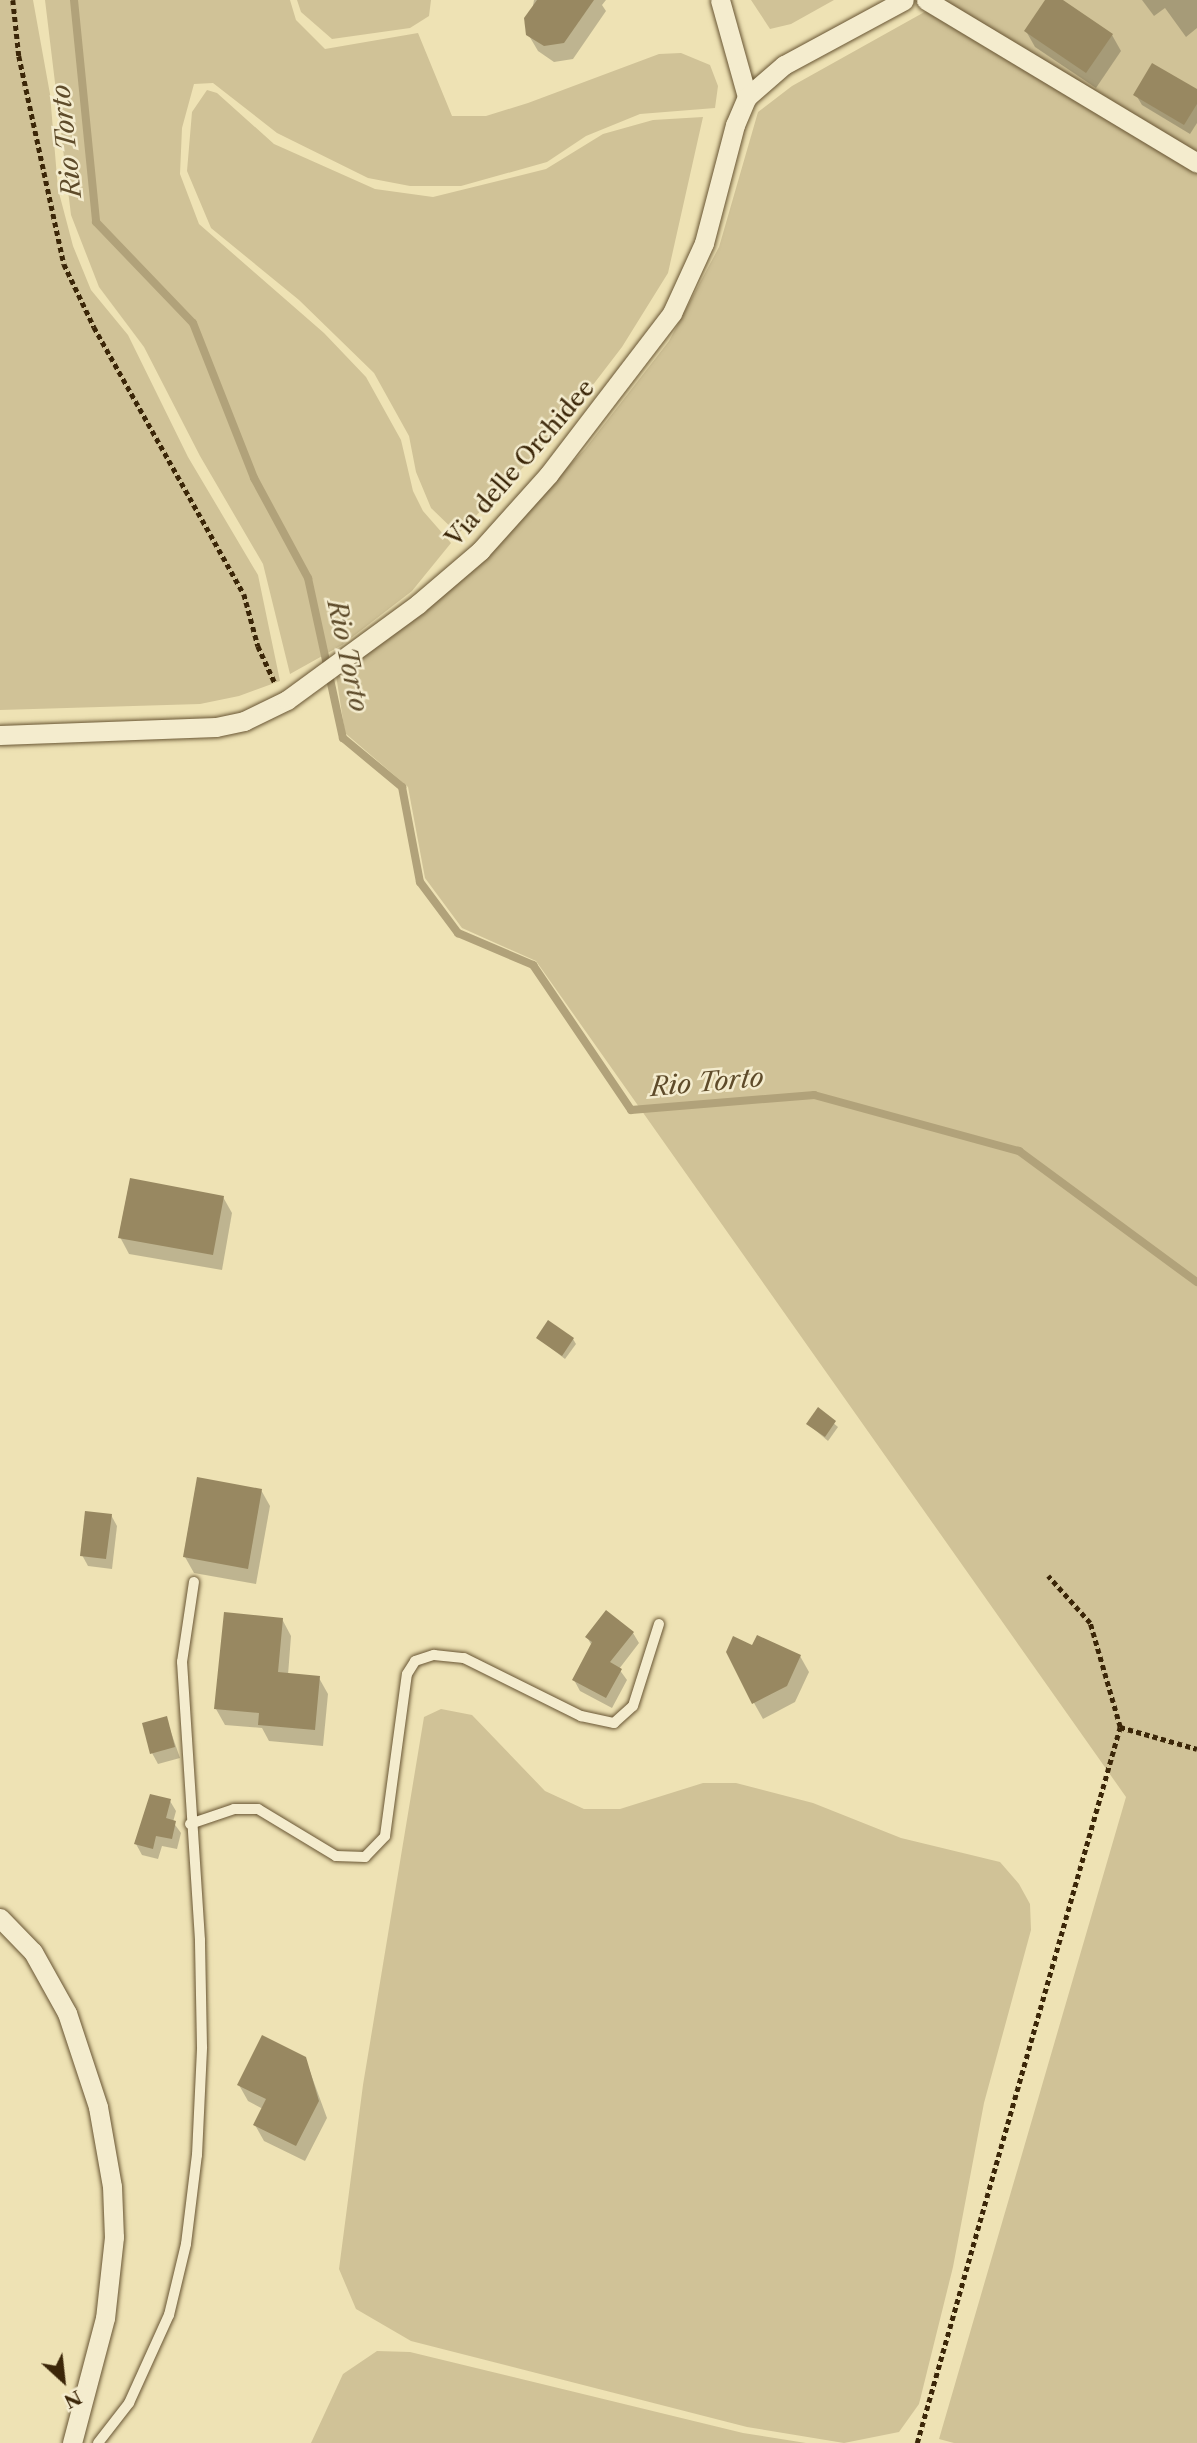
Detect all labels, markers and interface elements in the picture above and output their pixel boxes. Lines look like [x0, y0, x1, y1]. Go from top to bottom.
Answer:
water label: Rio Torto [46, 83, 88, 199]
street label: Via delle Orchidee [440, 374, 600, 552]
water label: Rio Torto [320, 597, 374, 715]
water label: Rio Torto [649, 1063, 765, 1103]
north arrow [28, 2345, 98, 2415]
text: N [60, 2385, 85, 2413]

